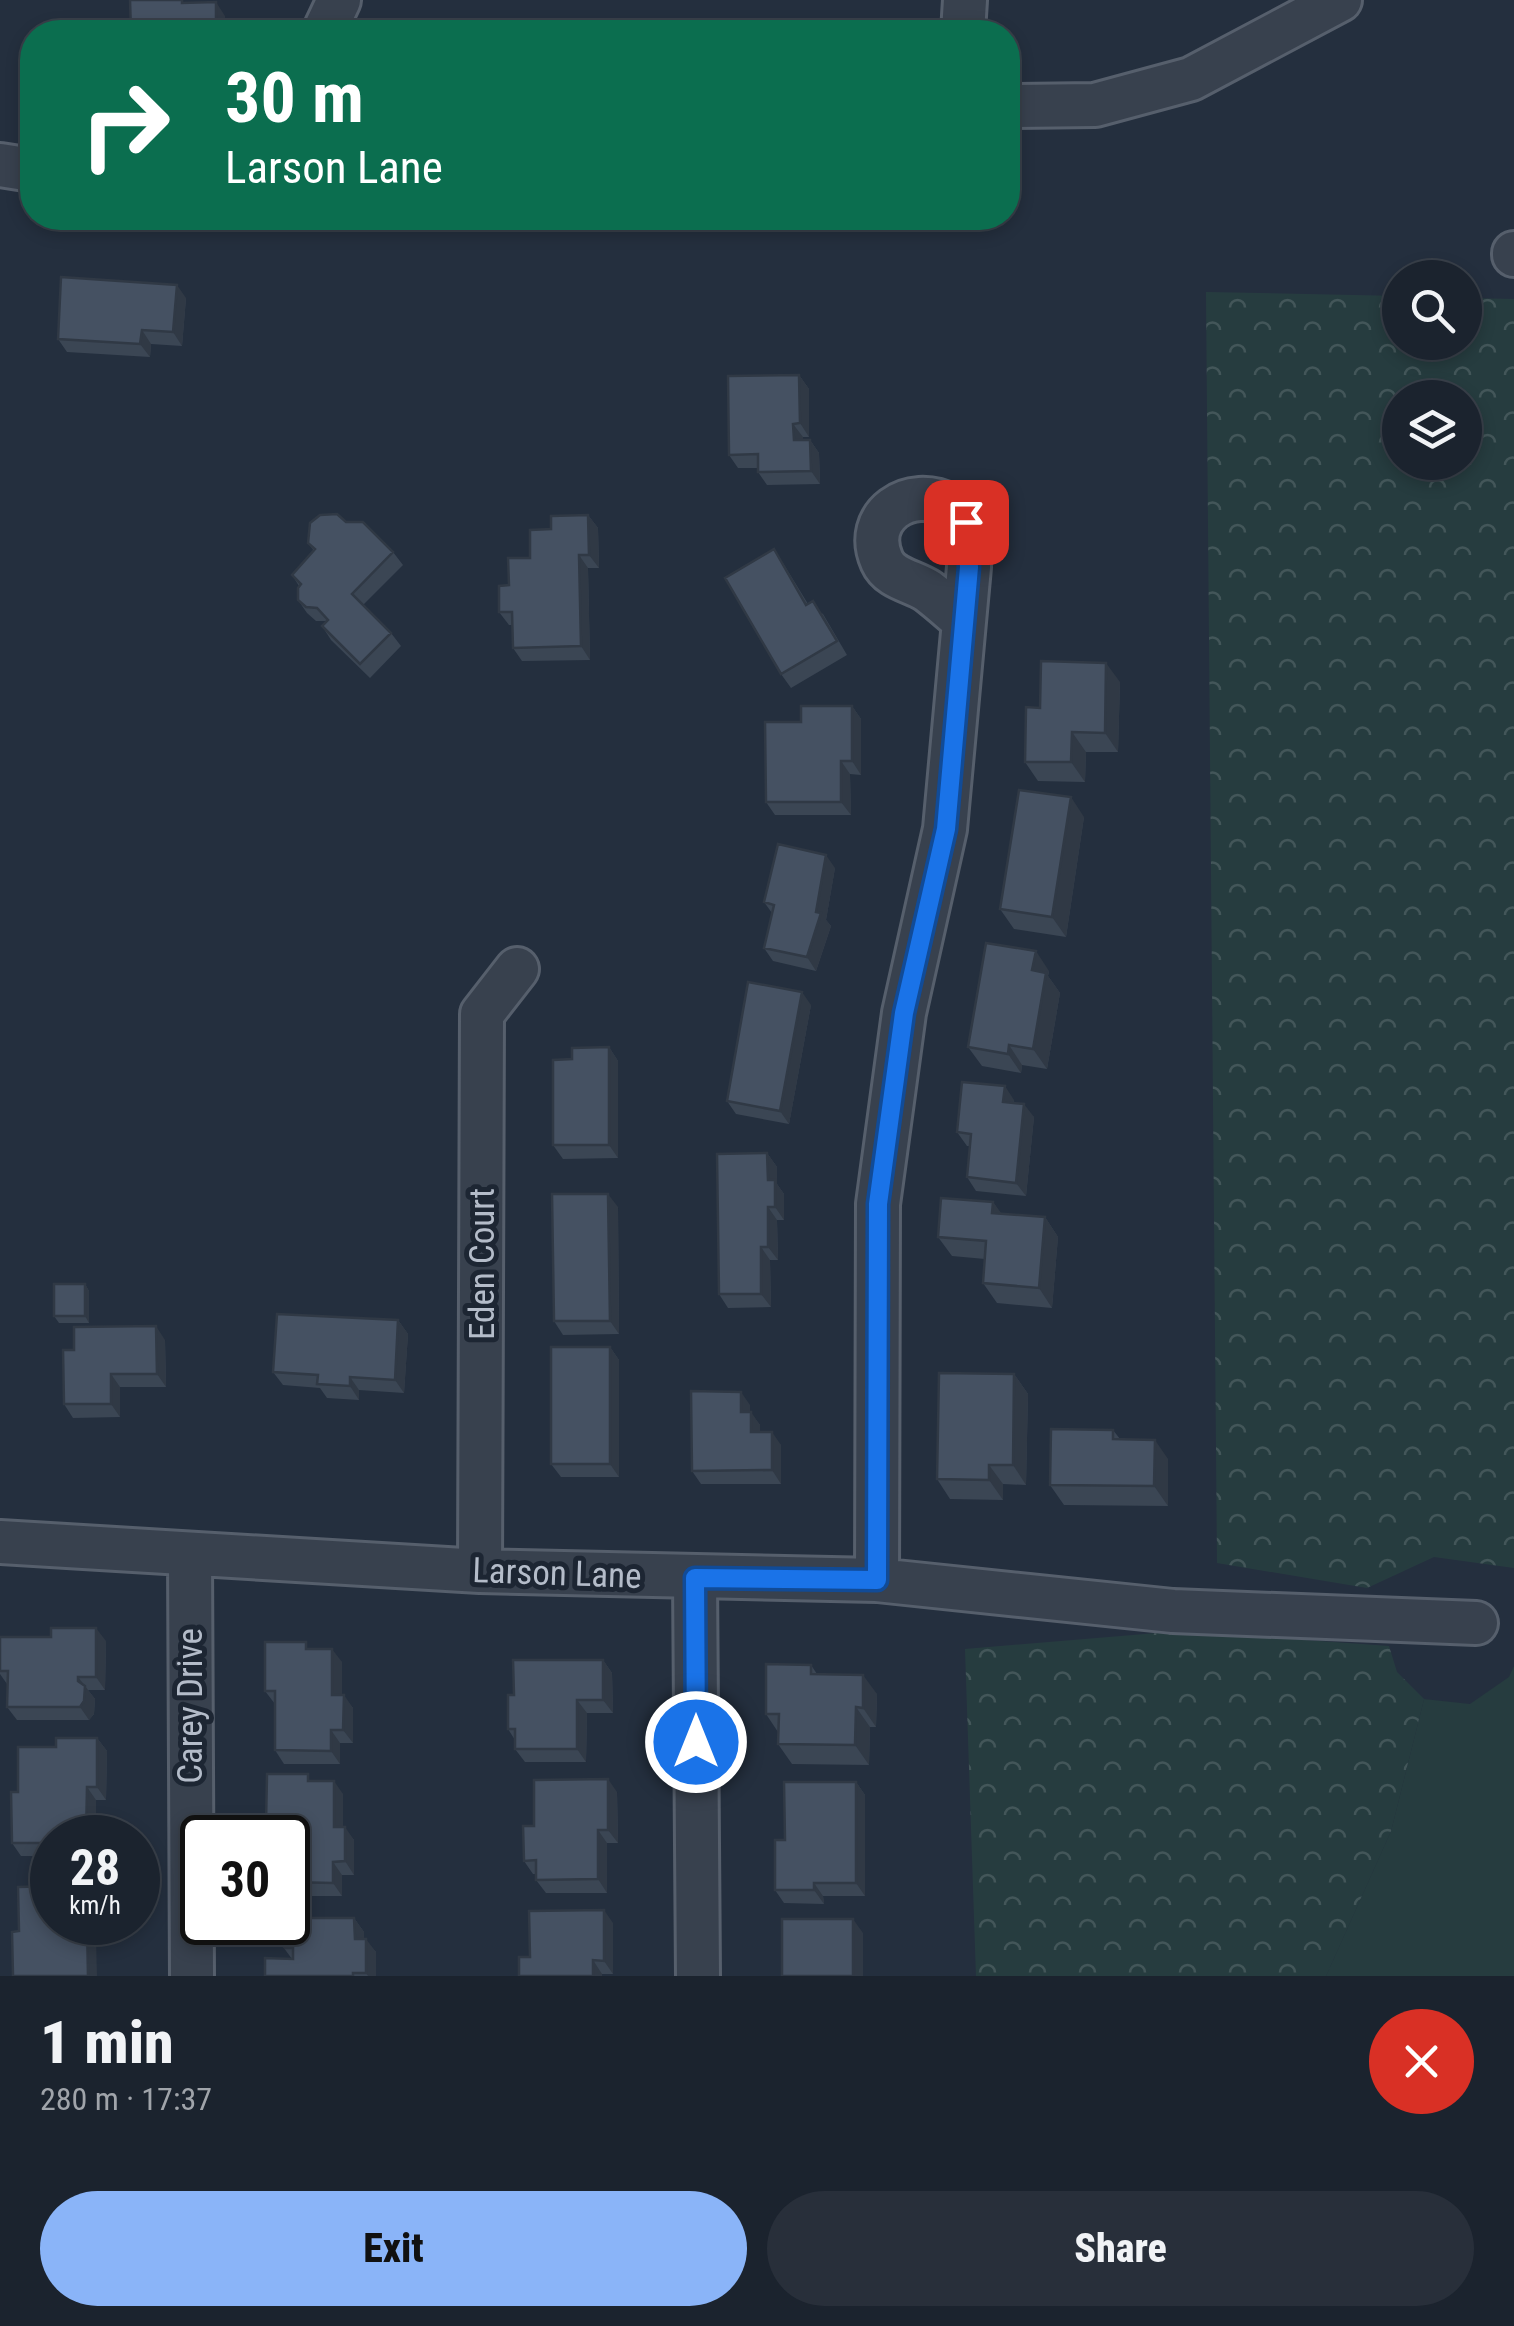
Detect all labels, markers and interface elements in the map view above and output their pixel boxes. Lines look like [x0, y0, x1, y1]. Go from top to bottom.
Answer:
text: 30 m [225, 57, 364, 139]
icon: right [60, 60, 190, 190]
text: Larson Lane [225, 141, 443, 194]
map controls [1382, 260, 1482, 480]
button: search [1382, 260, 1482, 360]
button: layers [1382, 380, 1482, 480]
pin [924, 480, 1009, 565]
icon: arrive [939, 495, 994, 550]
street label: Eden Court [462, 1188, 503, 1340]
street label: Larson Lane [472, 1550, 642, 1597]
street label: Carey Drive [170, 1628, 211, 1784]
position arrow [644, 1690, 748, 1794]
speed limit sign: 30 [180, 1815, 310, 1945]
text: 28 [70, 1839, 120, 1897]
text: km/h [69, 1891, 121, 1920]
text: 1 min [40, 2007, 174, 2078]
button: close [1369, 2009, 1474, 2114]
text: 280 m · 17:37 [40, 2080, 212, 2118]
button: Exit [40, 2191, 747, 2306]
button: Share [767, 2191, 1474, 2306]

